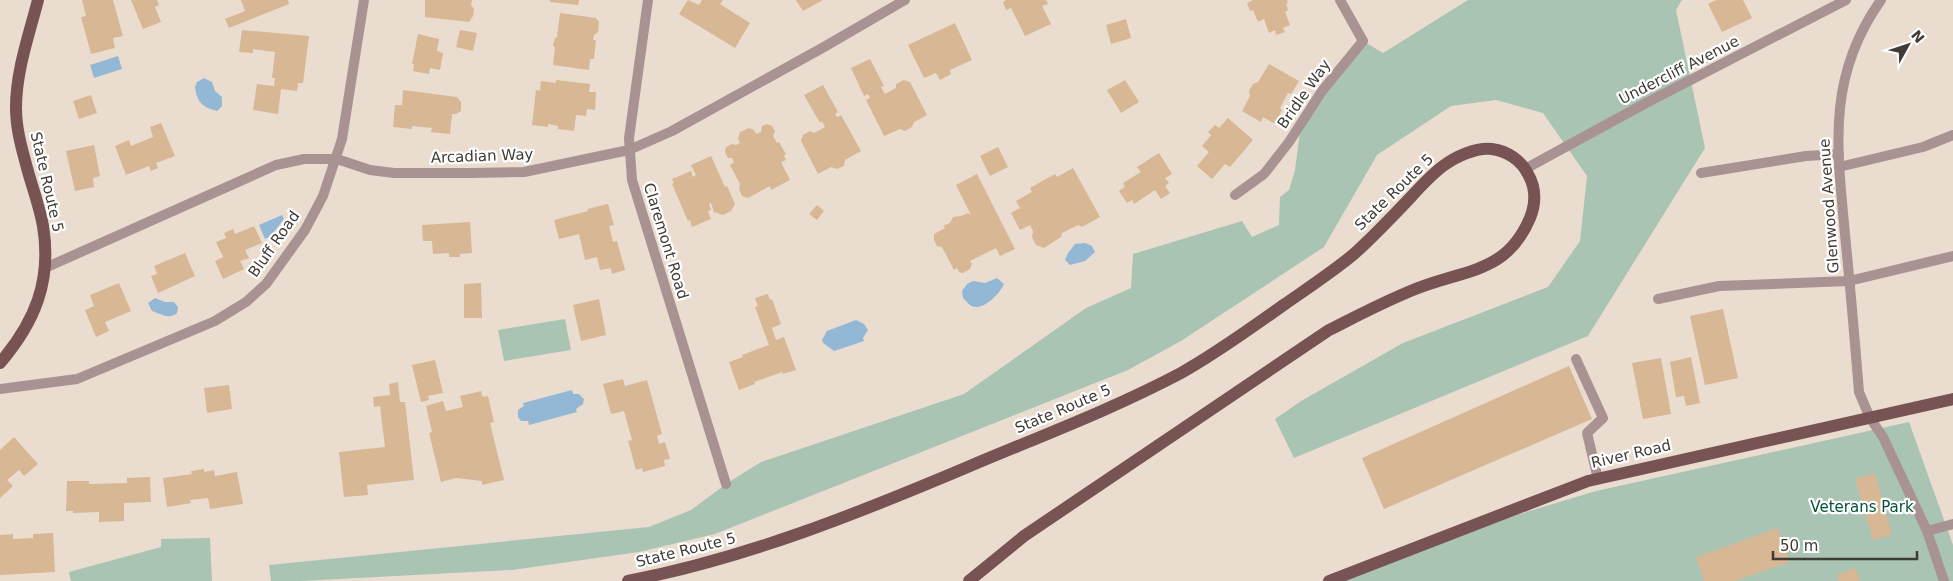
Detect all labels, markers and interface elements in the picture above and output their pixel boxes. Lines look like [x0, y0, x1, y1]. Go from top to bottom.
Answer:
north arrow [1883, 20, 1933, 70]
text: N [1908, 27, 1928, 46]
street label: Undercliff Avenue [1616, 32, 1742, 108]
street label: Bridle Way [1274, 56, 1334, 132]
street label: State Route 5 [27, 130, 67, 234]
street label: Glenwood Avenue [1815, 138, 1843, 274]
street label: Arcadian Way [430, 145, 534, 167]
street label: State Route 5 [1351, 150, 1437, 234]
street label: Claremont Road [640, 181, 692, 301]
street label: Bluff Road [245, 207, 303, 281]
street label: State Route 5 [1012, 381, 1114, 437]
street label: River Road [1589, 436, 1673, 472]
park label: Veterans Park [1810, 498, 1914, 516]
scale bar [1773, 528, 1917, 560]
street label: State Route 5 [634, 529, 738, 571]
text: 50 m [1780, 537, 1818, 555]

